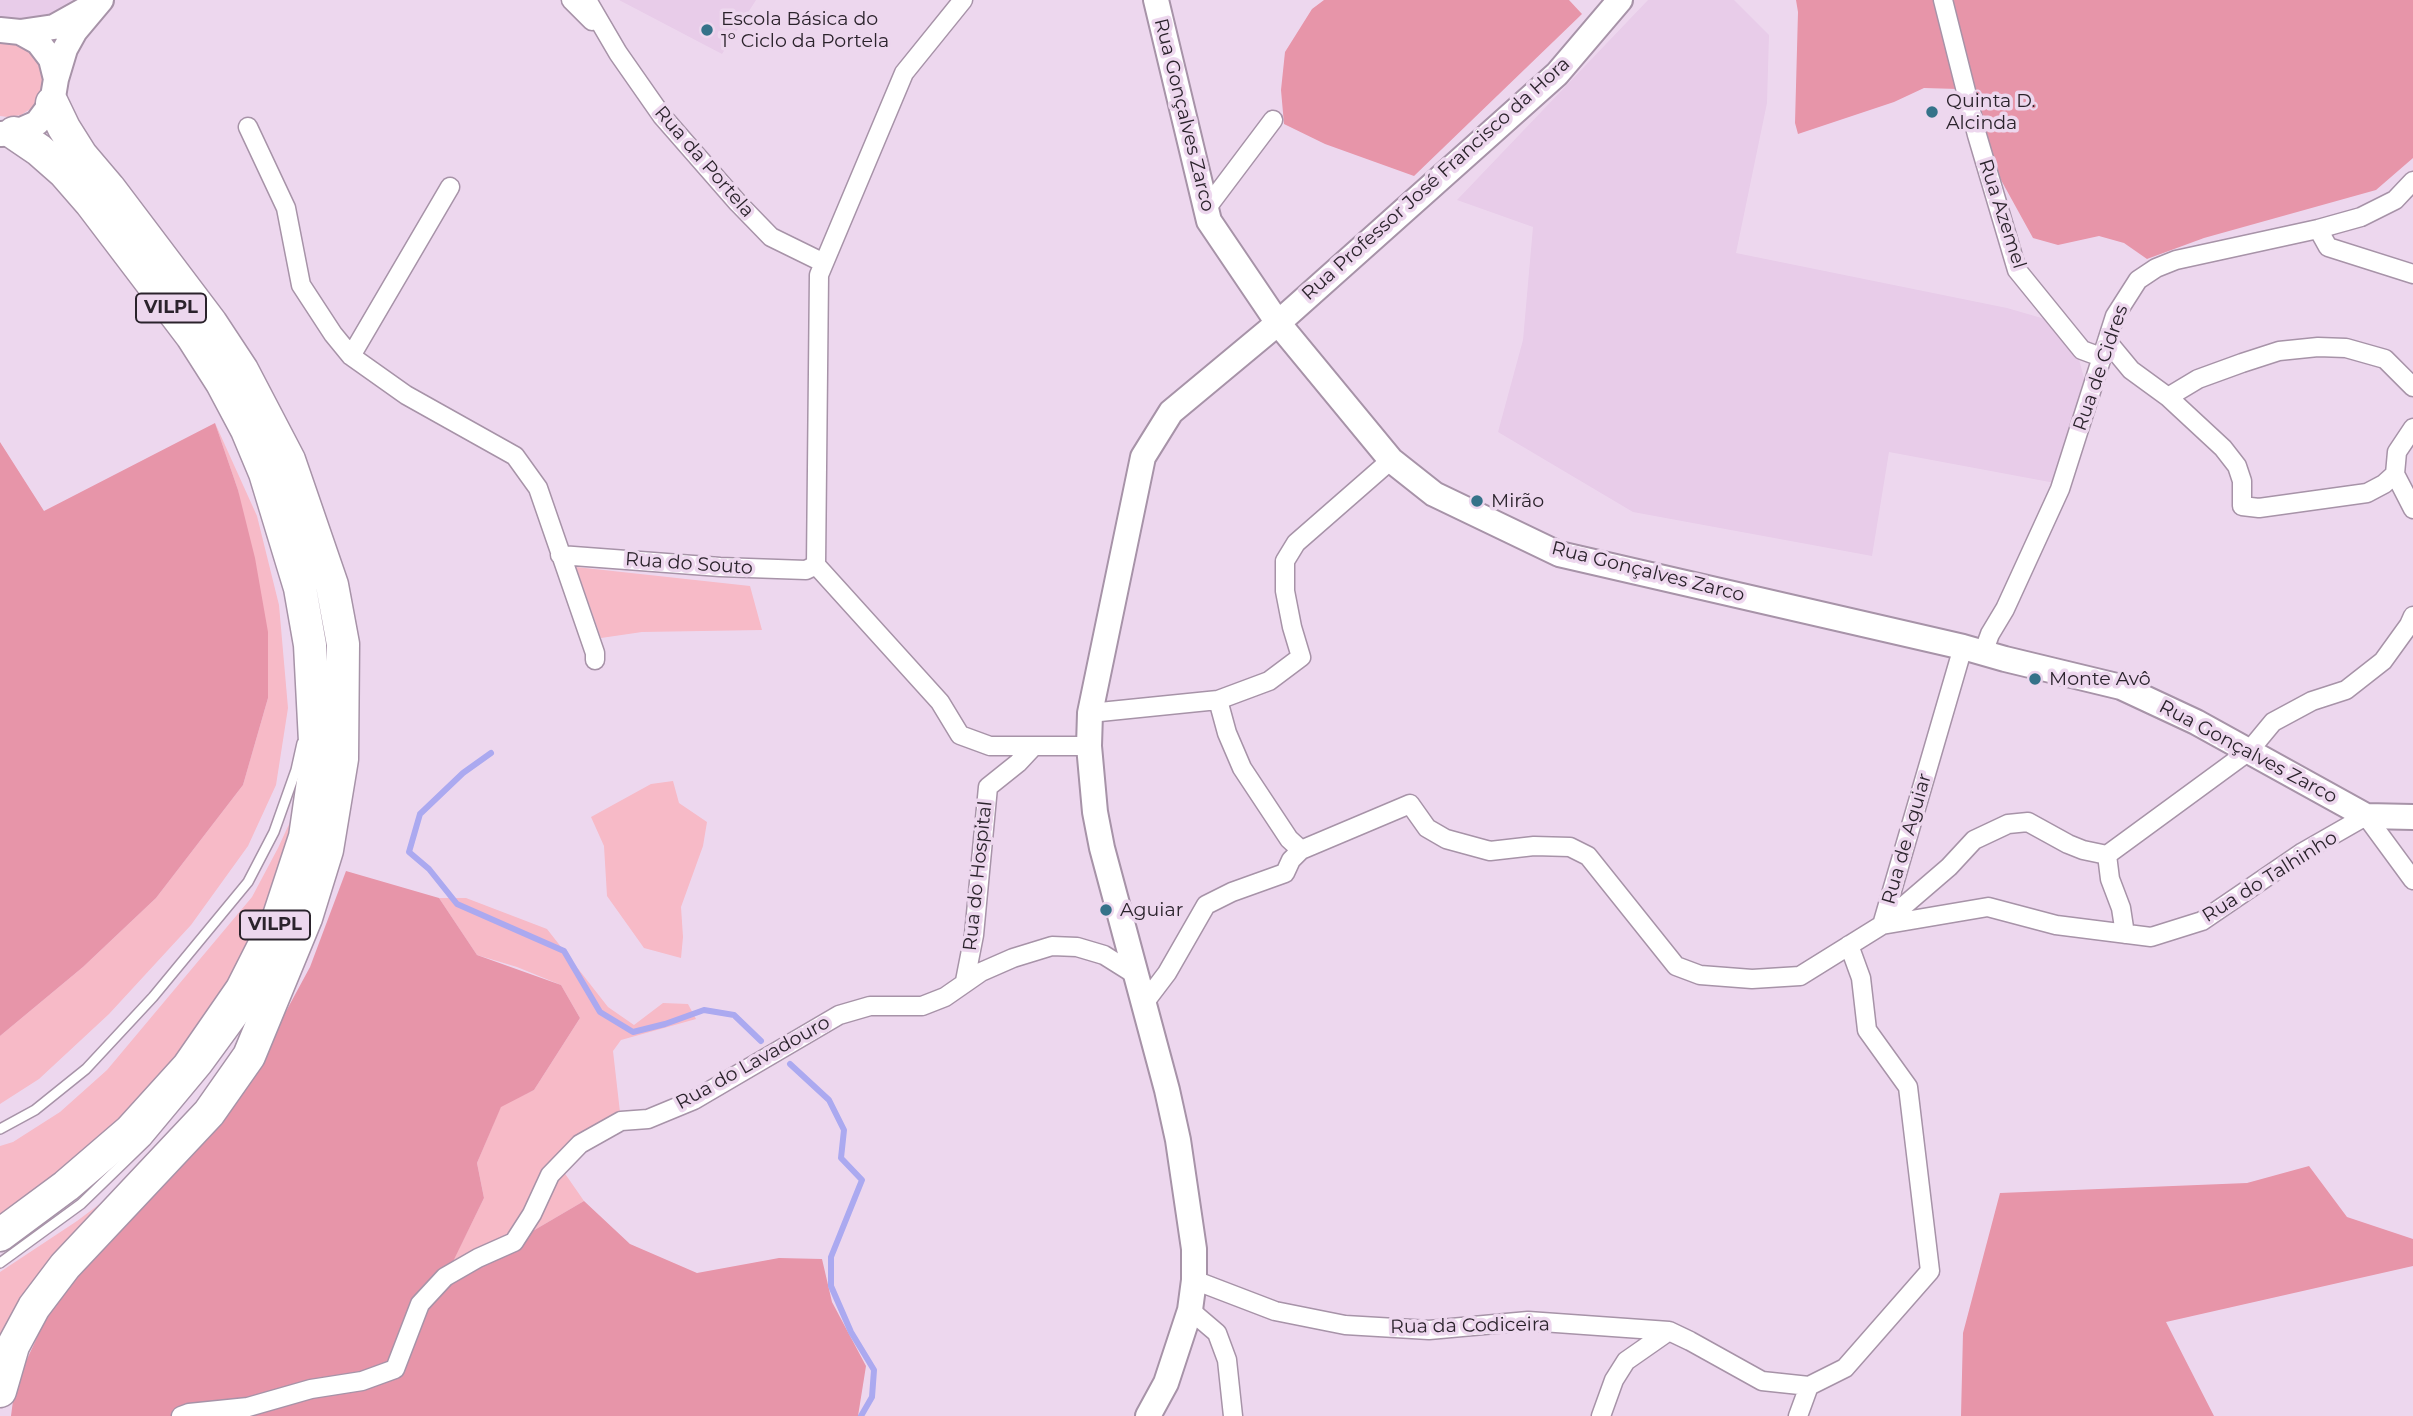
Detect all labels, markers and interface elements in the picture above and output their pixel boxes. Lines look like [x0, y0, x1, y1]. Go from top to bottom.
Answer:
place label: Escola Básica do 1º Ciclo da Portela [721, 8, 889, 52]
street label: Rua Gonçalves Zarco [1149, 16, 1219, 214]
marker: Escola Básica do 1º Ciclo da Portela [699, 22, 715, 38]
street label: Rua Professor José Francisco da Hora [1297, 53, 1575, 305]
place label: Quinta D. Alcinda [1946, 90, 2036, 134]
street label: Rua da Portela [649, 102, 759, 222]
marker: Quinta D. Alcinda [1924, 104, 1940, 120]
street label: Rua Azemel [1974, 156, 2030, 272]
road number: VILPL [136, 294, 206, 322]
street label: Rua de Cidres [2069, 302, 2133, 434]
place label: Mirão [1491, 490, 1544, 512]
marker: Mirão [1469, 493, 1485, 509]
street label: Rua Gonçalves Zarco [1549, 537, 1747, 607]
street label: Rua do Souto [624, 548, 754, 580]
place label: Monte Avô [2049, 668, 2151, 690]
marker: Monte Avô [2027, 671, 2043, 687]
street label: Rua Gonçalves Zarco [2155, 695, 2341, 809]
street label: Rua de Aguiar [1877, 771, 1937, 907]
street label: Rua do Hospital [959, 800, 997, 952]
street label: Rua do Talhinho [2198, 826, 2342, 928]
place label: Aguiar [1120, 899, 1183, 921]
marker: Aguiar [1098, 902, 1114, 918]
road number: VILPL [240, 910, 310, 940]
street label: Rua do Lavadouro [672, 1011, 834, 1115]
street label: Rua da Codiceira [1390, 1313, 1550, 1339]

